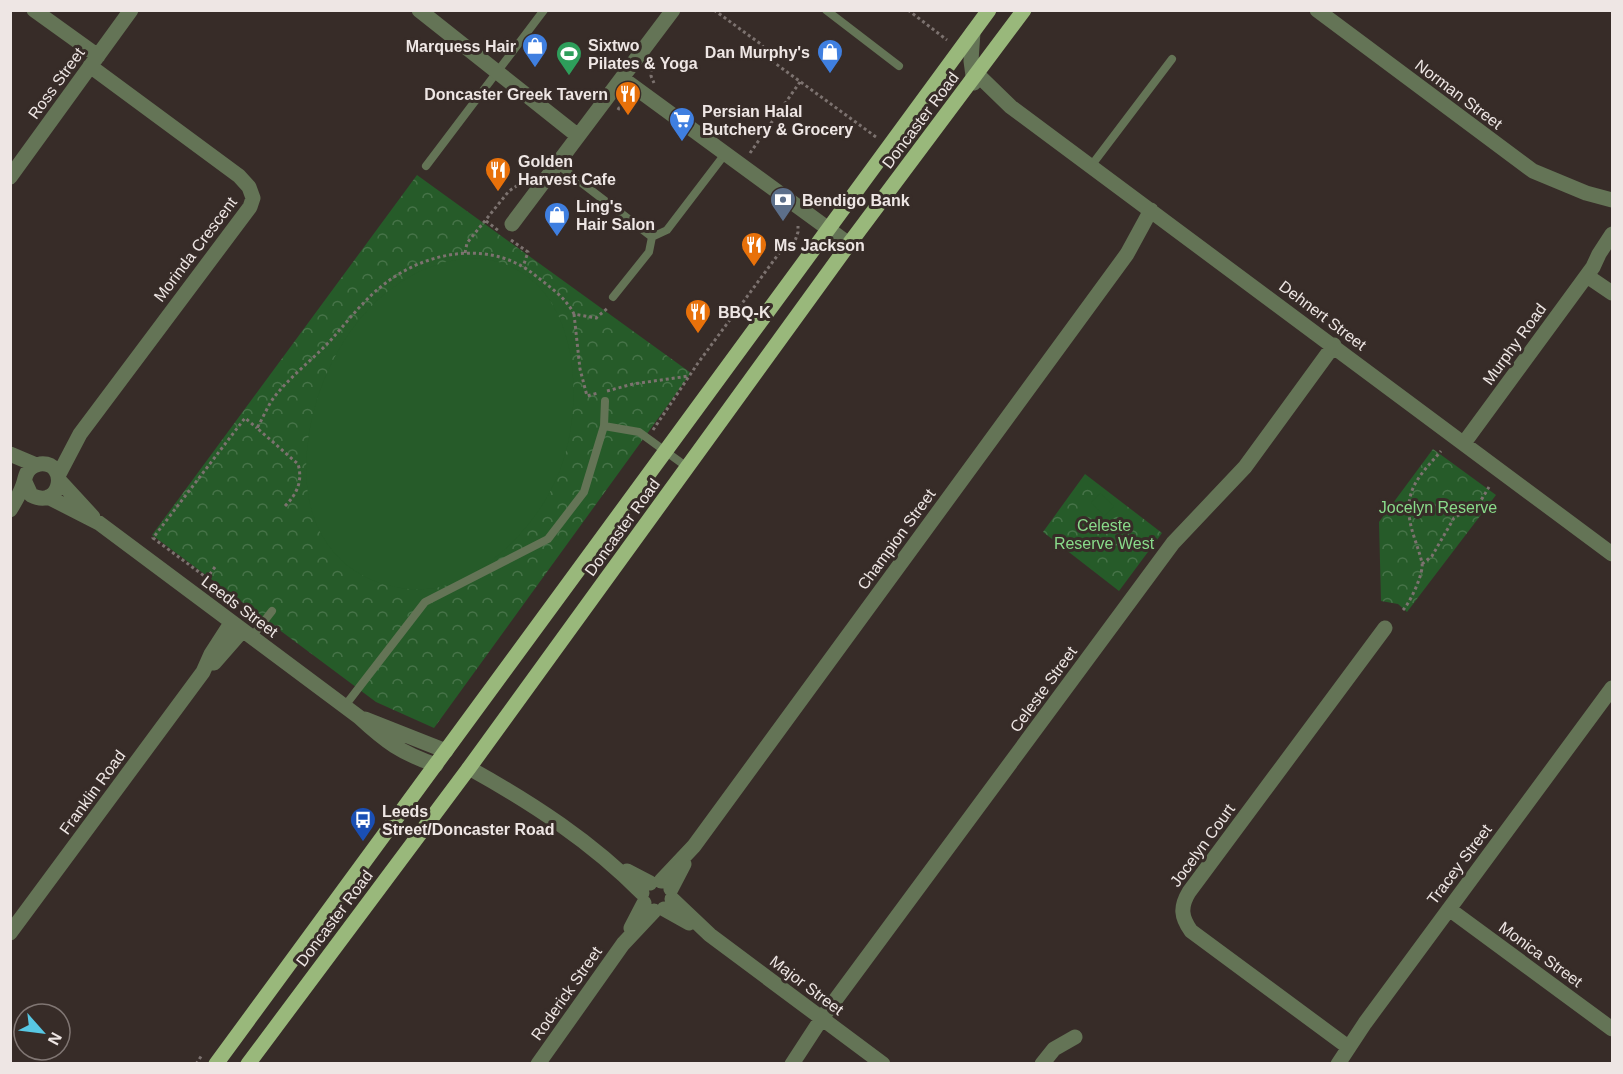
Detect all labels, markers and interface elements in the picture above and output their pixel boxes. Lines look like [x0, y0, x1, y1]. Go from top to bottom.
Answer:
shop icon: Marquess Hair [520, 31, 550, 69]
place label: Sixtwo Pilates & Yoga [588, 37, 698, 72]
shop icon: Dan Murphy's [815, 37, 845, 75]
place label: Marquess Hair [406, 38, 516, 55]
sports icon: Sixtwo Pilates & Yoga [554, 39, 584, 77]
street label: Ross Street [25, 44, 88, 122]
place label: Dan Murphy's [705, 44, 810, 61]
street label: Norman Street [1412, 56, 1506, 133]
street label: Doncaster Road [879, 69, 962, 172]
restaurant icon: Doncaster Greek Tavern [613, 79, 643, 117]
place label: Doncaster Greek Tavern [424, 86, 608, 103]
place label: Persian Halal Butchery & Grocery [702, 103, 853, 138]
supermarket icon: Persian Halal Butchery & Grocery [667, 105, 697, 143]
place label: Golden Harvest Cafe [518, 153, 616, 188]
restaurant icon: Golden Harvest Cafe [483, 155, 513, 193]
bank icon: Bendigo Bank [768, 185, 798, 223]
place label: Bendigo Bank [802, 192, 910, 209]
street label: Morinda Crescent [151, 193, 241, 305]
place label: Ling's Hair Salon [576, 198, 655, 233]
shop icon: Ling's Hair Salon [542, 200, 572, 238]
restaurant icon: Ms Jackson [739, 230, 769, 268]
place label: Ms Jackson [774, 237, 865, 254]
street label: Dehnert Street [1276, 277, 1370, 354]
restaurant icon: BBQ-K [683, 297, 713, 335]
street label: Murphy Road [1479, 300, 1550, 388]
place label: BBQ-K [718, 304, 771, 321]
street label: Doncaster Road [582, 476, 663, 579]
street label: Champion Street [854, 485, 939, 593]
park label: Jocelyn Reserve [1379, 499, 1497, 516]
park label: Celeste Reserve West [1054, 517, 1155, 552]
street label: Leeds Street [198, 572, 281, 641]
street label: Celeste Street [1007, 643, 1080, 735]
street label: Franklin Road [56, 747, 129, 838]
street label: Jocelyn Court [1167, 800, 1238, 890]
place label: Leeds Street/Doncaster Road [382, 803, 555, 838]
bus stop icon: Leeds Street/Doncaster Road [348, 805, 378, 843]
street label: Tracey Street [1424, 821, 1495, 908]
street label: Doncaster Road [293, 867, 376, 970]
street label: Monica Street [1496, 919, 1586, 991]
street label: Roderick Street [528, 943, 605, 1043]
street label: Major Street [767, 952, 847, 1019]
north arrow [12, 1002, 72, 1062]
text: N [45, 1030, 65, 1048]

